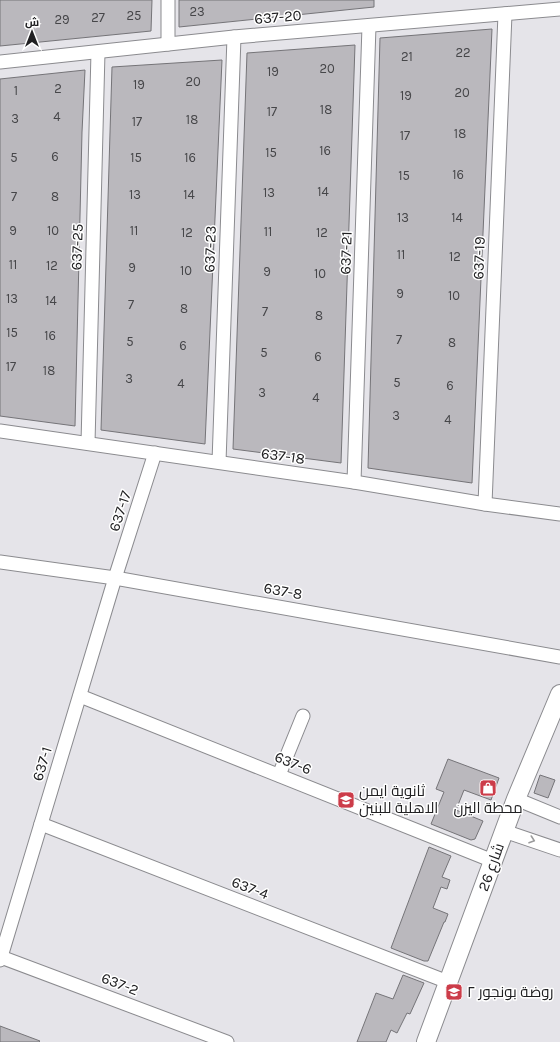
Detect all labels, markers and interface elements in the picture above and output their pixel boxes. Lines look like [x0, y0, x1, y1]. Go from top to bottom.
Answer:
house number: 23 [189, 4, 205, 19]
street label: 637-20 [254, 6, 302, 28]
house number: 25 [127, 8, 141, 23]
house number: 27 [91, 10, 105, 25]
north arrow [12, 12, 52, 52]
house number: 29 [54, 12, 70, 27]
text: ش [25, 16, 39, 29]
house number: 22 [455, 45, 471, 60]
house number: 21 [401, 49, 413, 64]
house number: 20 [319, 61, 335, 76]
house number: 19 [267, 64, 279, 79]
house number: 20 [185, 74, 201, 89]
house number: 19 [133, 77, 145, 92]
house number: 2 [54, 81, 62, 96]
house number: 1 [14, 83, 18, 98]
house number: 20 [454, 85, 470, 100]
house number: 19 [400, 88, 412, 103]
house number: 18 [320, 102, 332, 117]
house number: 17 [267, 104, 277, 119]
house number: 4 [53, 109, 61, 124]
house number: 3 [11, 111, 19, 126]
house number: 18 [186, 112, 198, 127]
house number: 17 [132, 114, 142, 129]
house number: 18 [454, 126, 466, 141]
house number: 17 [400, 128, 410, 143]
house number: 16 [319, 143, 331, 158]
house number: 15 [265, 145, 277, 160]
house number: 6 [51, 149, 59, 164]
house number: 5 [10, 150, 18, 165]
house number: 15 [130, 150, 142, 165]
house number: 16 [184, 150, 196, 165]
house number: 16 [452, 167, 464, 182]
house number: 15 [398, 168, 410, 183]
house number: 14 [317, 184, 329, 199]
house number: 13 [263, 185, 275, 200]
house number: 13 [129, 187, 141, 202]
house number: 14 [183, 187, 195, 202]
house number: 7 [11, 189, 17, 204]
house number: 8 [51, 189, 59, 204]
house number: 13 [397, 210, 409, 225]
house number: 14 [451, 210, 463, 225]
house number: 9 [9, 223, 17, 238]
house number: 10 [47, 223, 59, 238]
street label: 637-25 [67, 223, 87, 271]
house number: 11 [130, 223, 138, 238]
house number: 11 [264, 224, 272, 239]
house number: 12 [181, 225, 193, 240]
street label: 637-23 [200, 225, 220, 273]
house number: 12 [316, 225, 328, 240]
street label: 637-21 [336, 231, 356, 275]
street label: 637-19 [469, 236, 489, 280]
house number: 11 [397, 247, 405, 262]
house number: 12 [449, 249, 461, 264]
house number: 11 [9, 257, 17, 272]
house number: 12 [46, 258, 58, 273]
house number: 9 [128, 260, 136, 275]
house number: 10 [180, 263, 192, 278]
house number: 9 [263, 264, 271, 279]
house number: 10 [314, 266, 326, 281]
house number: 9 [396, 286, 404, 301]
house number: 10 [448, 288, 460, 303]
house number: 13 [6, 291, 18, 306]
house number: 14 [45, 293, 57, 308]
house number: 7 [128, 297, 134, 312]
house number: 8 [180, 301, 188, 316]
house number: 7 [262, 304, 268, 319]
house number: 8 [315, 308, 323, 323]
house number: 15 [6, 325, 18, 340]
house number: 16 [44, 328, 56, 343]
house number: 7 [396, 332, 402, 347]
house number: 5 [126, 334, 134, 349]
house number: 8 [448, 335, 456, 350]
house number: 6 [179, 338, 187, 353]
house number: 5 [260, 345, 268, 360]
house number: 6 [314, 349, 322, 364]
house number: 17 [6, 359, 16, 374]
house number: 18 [43, 363, 55, 378]
house number: 3 [125, 371, 133, 386]
house number: 5 [393, 375, 401, 390]
house number: 4 [177, 376, 185, 391]
house number: 6 [446, 378, 454, 393]
house number: 3 [258, 385, 266, 400]
house number: 4 [312, 390, 320, 405]
house number: 3 [392, 408, 400, 423]
house number: 4 [444, 412, 452, 427]
street label: 637-18 [260, 444, 306, 468]
street label: 637-17 [105, 488, 135, 534]
street label: 637-8 [262, 579, 304, 603]
street label: 637-1 [28, 745, 56, 783]
street label: 637-6 [272, 747, 314, 779]
shop icon: محطة اليزن [478, 778, 498, 798]
place label: ثانوية ايمن الاهلية للبنين [359, 782, 438, 818]
school or university icon: ثانوية ايمن الاهلية للبنين [336, 790, 356, 810]
place label: محطة اليزن [453, 799, 523, 818]
one-way arrow [528, 836, 535, 844]
street label: شارع 26 [474, 840, 510, 894]
street label: 637-4 [229, 873, 272, 903]
street label: 637-2 [99, 969, 141, 999]
school or university icon: روضة بونجور ٢ [444, 982, 464, 1002]
place label: روضة بونجور ٢ [467, 983, 553, 1001]

